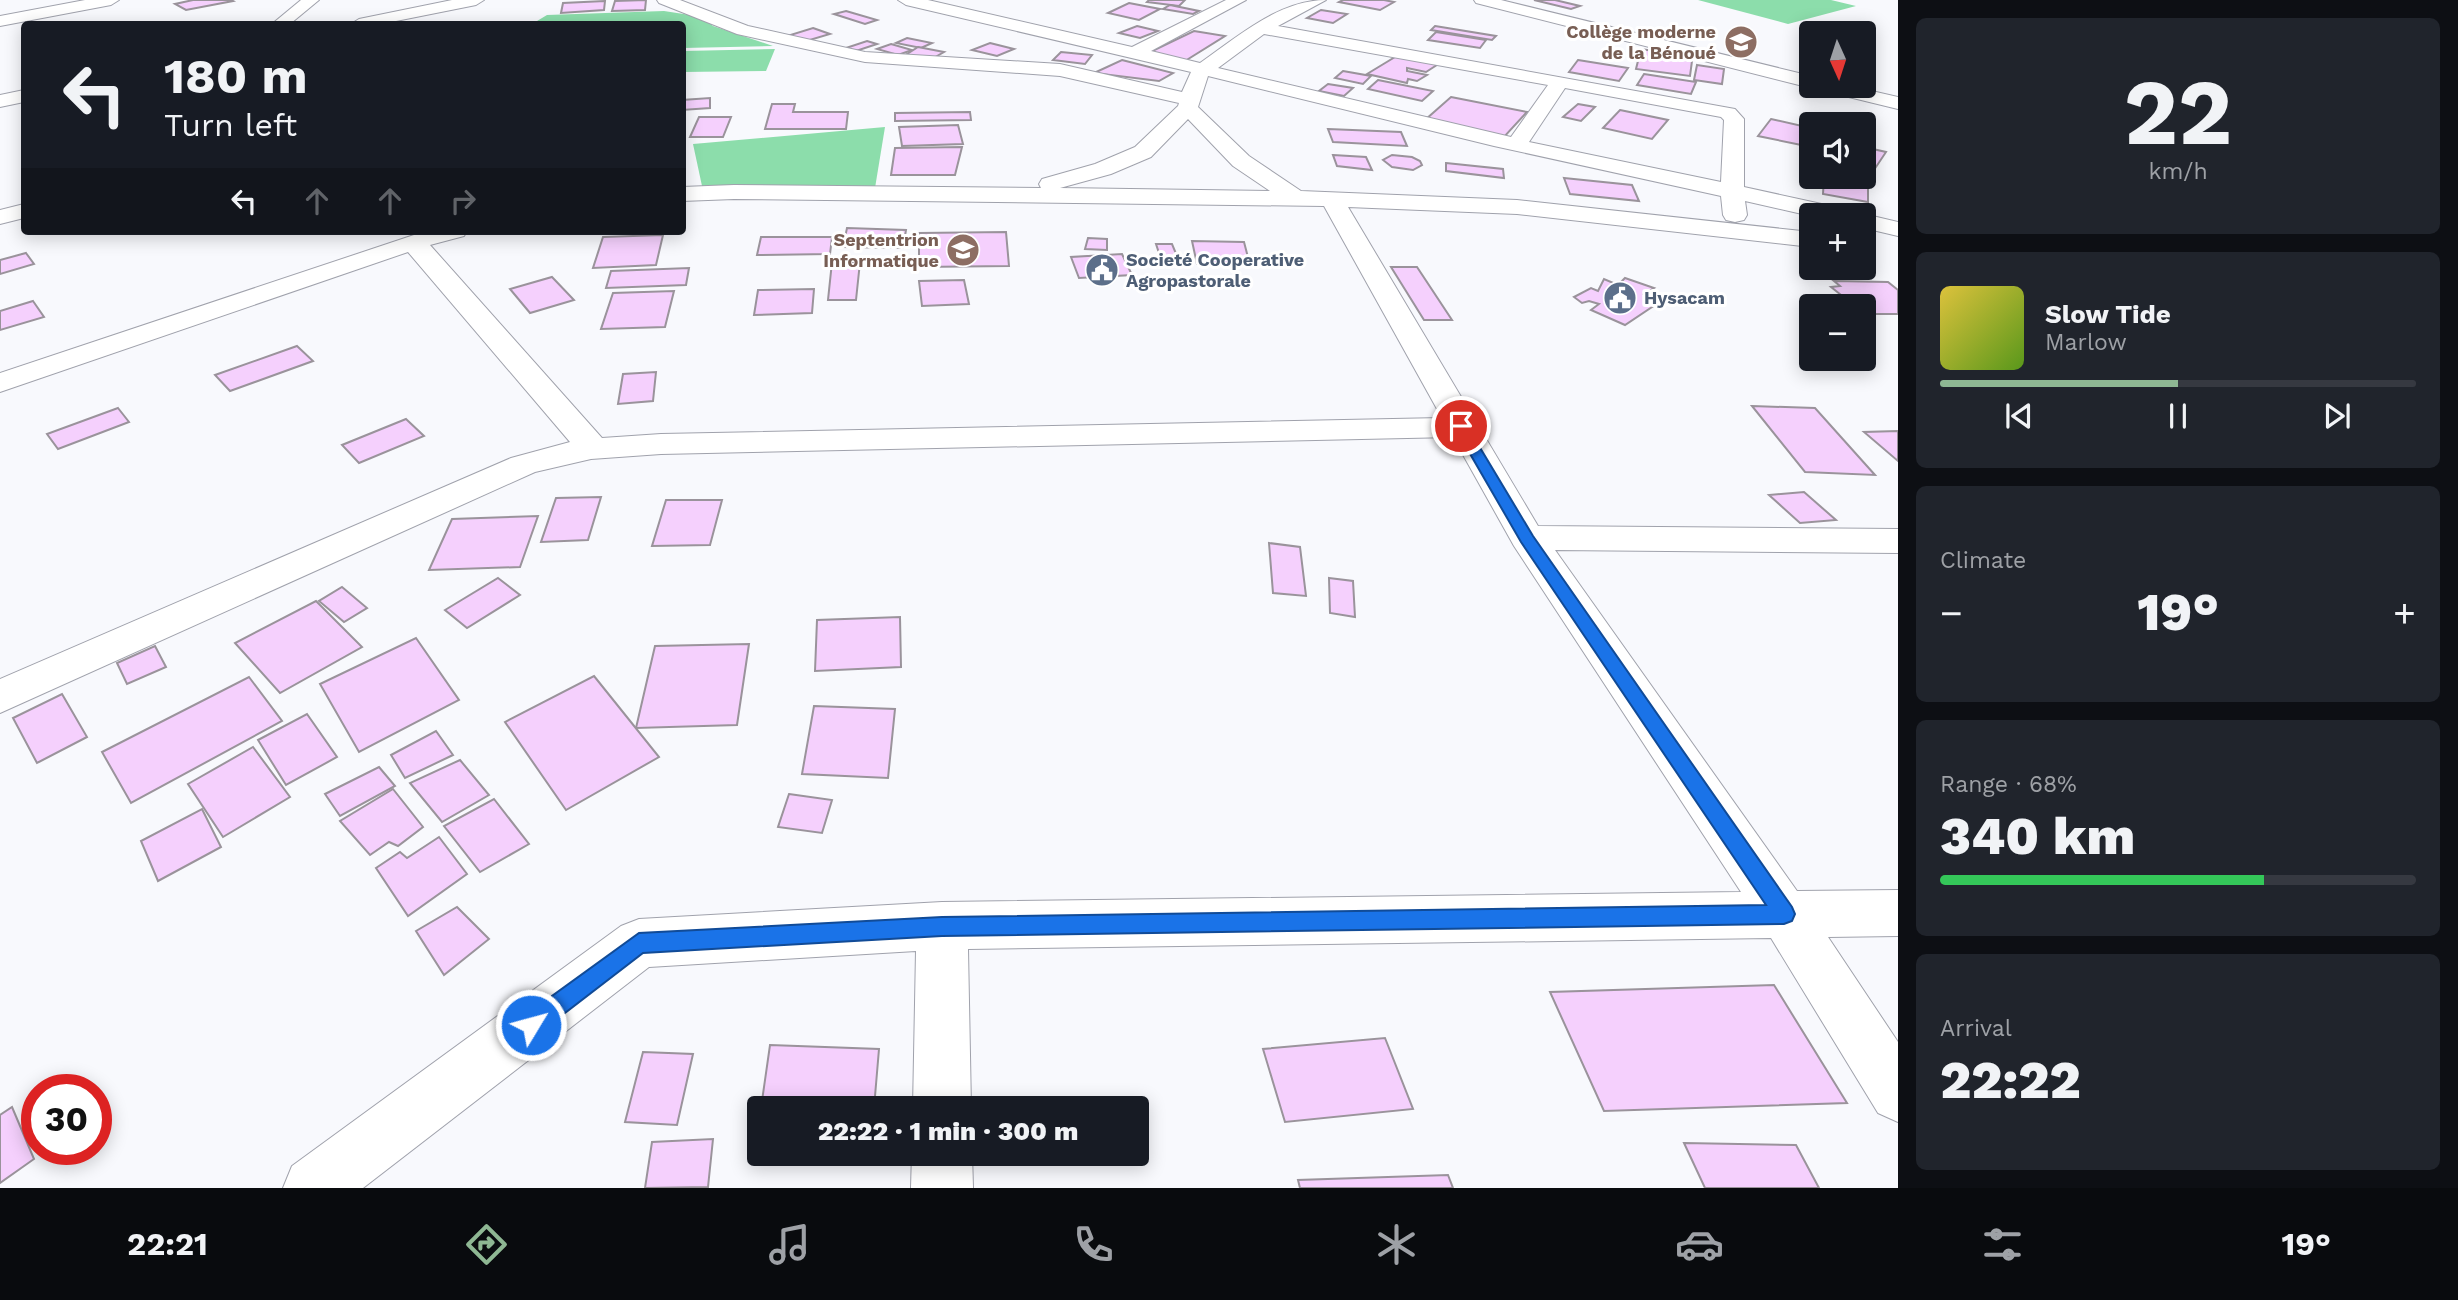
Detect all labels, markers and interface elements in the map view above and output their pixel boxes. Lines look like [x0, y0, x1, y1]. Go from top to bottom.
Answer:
place label: Collège moderne de la Bénoué [1566, 21, 1716, 63]
north arrow [1799, 21, 1876, 98]
map controls [1799, 21, 1876, 371]
school or university icon: Collège moderne de la Bénoué [1722, 23, 1760, 61]
text: 180 m [164, 47, 308, 105]
icon: left [49, 49, 140, 140]
text: 22 [2124, 59, 2232, 166]
text: Turn left [164, 106, 297, 144]
button: sound [1799, 112, 1876, 189]
text: km/h [2148, 158, 2208, 185]
icon: left [225, 182, 263, 220]
icon: ahead [298, 182, 336, 220]
icon: ahead [371, 182, 409, 220]
icon: right [444, 182, 482, 220]
button: + [1799, 203, 1876, 280]
place label: Septentrion Informatique [823, 229, 939, 271]
school or university icon: Septentrion Informatique [944, 231, 982, 269]
place label: Societé Cooperative Agropastorale [1126, 249, 1304, 291]
public building icon: Societé Cooperative Agropastorale [1083, 251, 1121, 289]
public building icon: Hysacam [1601, 279, 1639, 317]
place label: Hysacam [1644, 287, 1725, 308]
button: − [1799, 294, 1876, 371]
text: Slow Tide [2045, 299, 2171, 329]
text: Marlow [2045, 329, 2127, 356]
pin [1431, 396, 1491, 456]
icon: previous [2000, 397, 2038, 435]
icon: pause [2159, 397, 2197, 435]
icon: next [2318, 397, 2356, 435]
icon: arrive [1442, 407, 1480, 445]
text: Climate [1940, 547, 2026, 574]
text: 19° [2137, 582, 2219, 643]
text: − [1940, 591, 1963, 635]
text: + [2393, 591, 2416, 635]
text: Range · 68% [1940, 771, 2077, 798]
text: 340 km [1940, 806, 2135, 867]
position arrow [494, 988, 568, 1062]
text: Arrival [1940, 1015, 2012, 1042]
text: 22:22 [1940, 1050, 2081, 1111]
speed limit sign: 30 [21, 1074, 112, 1165]
text: 22:22 · 1 min · 300 m [818, 1116, 1078, 1146]
icon: directions [462, 1220, 511, 1269]
icon: music [765, 1220, 814, 1269]
icon: phone [1069, 1220, 1118, 1269]
icon: climate [1372, 1220, 1421, 1269]
icon: car [1675, 1220, 1724, 1269]
icon: filters [1978, 1220, 2027, 1269]
text: 22:21 [127, 1225, 208, 1263]
text: 19° [2281, 1225, 2331, 1263]

